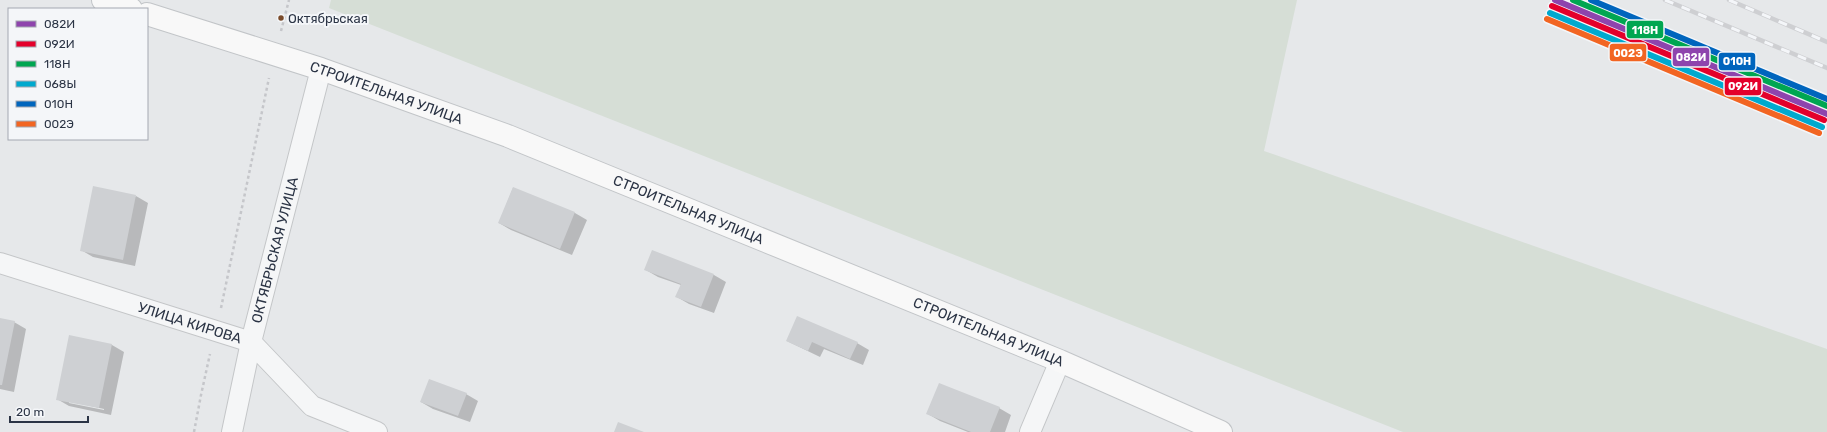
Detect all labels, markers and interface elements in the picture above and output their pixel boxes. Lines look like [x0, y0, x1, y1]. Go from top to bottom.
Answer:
legend [8, 8, 148, 140]
place label: Октябрьская [288, 11, 368, 26]
marker: Октябрьская [276, 13, 286, 23]
text: 082И [44, 17, 75, 31]
line badge: 118Н [1626, 20, 1664, 39]
text: 118Н [1632, 24, 1658, 37]
text: 092И [44, 37, 75, 51]
line badge: 002Э [1609, 43, 1647, 62]
text: 002Э [1613, 47, 1643, 60]
line badge: 082И [1672, 47, 1710, 67]
text: 082И [1676, 51, 1706, 64]
line badge: 010Н [1718, 52, 1756, 71]
text: 010Н [1723, 55, 1751, 68]
text: 118Н [44, 57, 70, 71]
street label: СТРОИТЕЛЬНАЯ УЛИЦА [308, 58, 466, 128]
text: 068Ы [44, 77, 76, 91]
line badge: 092И [1724, 77, 1762, 96]
text: 092И [1728, 80, 1758, 93]
text: 010Н [44, 97, 73, 111]
text: 002Э [44, 117, 74, 131]
street label: СТРОИТЕЛЬНАЯ УЛИЦА [611, 171, 767, 248]
street label: ОКТЯБРЬСКАЯ УЛИЦА [248, 174, 302, 325]
street label: СТРОИТЕЛЬНАЯ УЛИЦА [911, 294, 1067, 370]
street label: УЛИЦА КИРОВА [136, 298, 244, 347]
scale bar [10, 398, 88, 424]
text: 20 m [16, 405, 44, 419]

